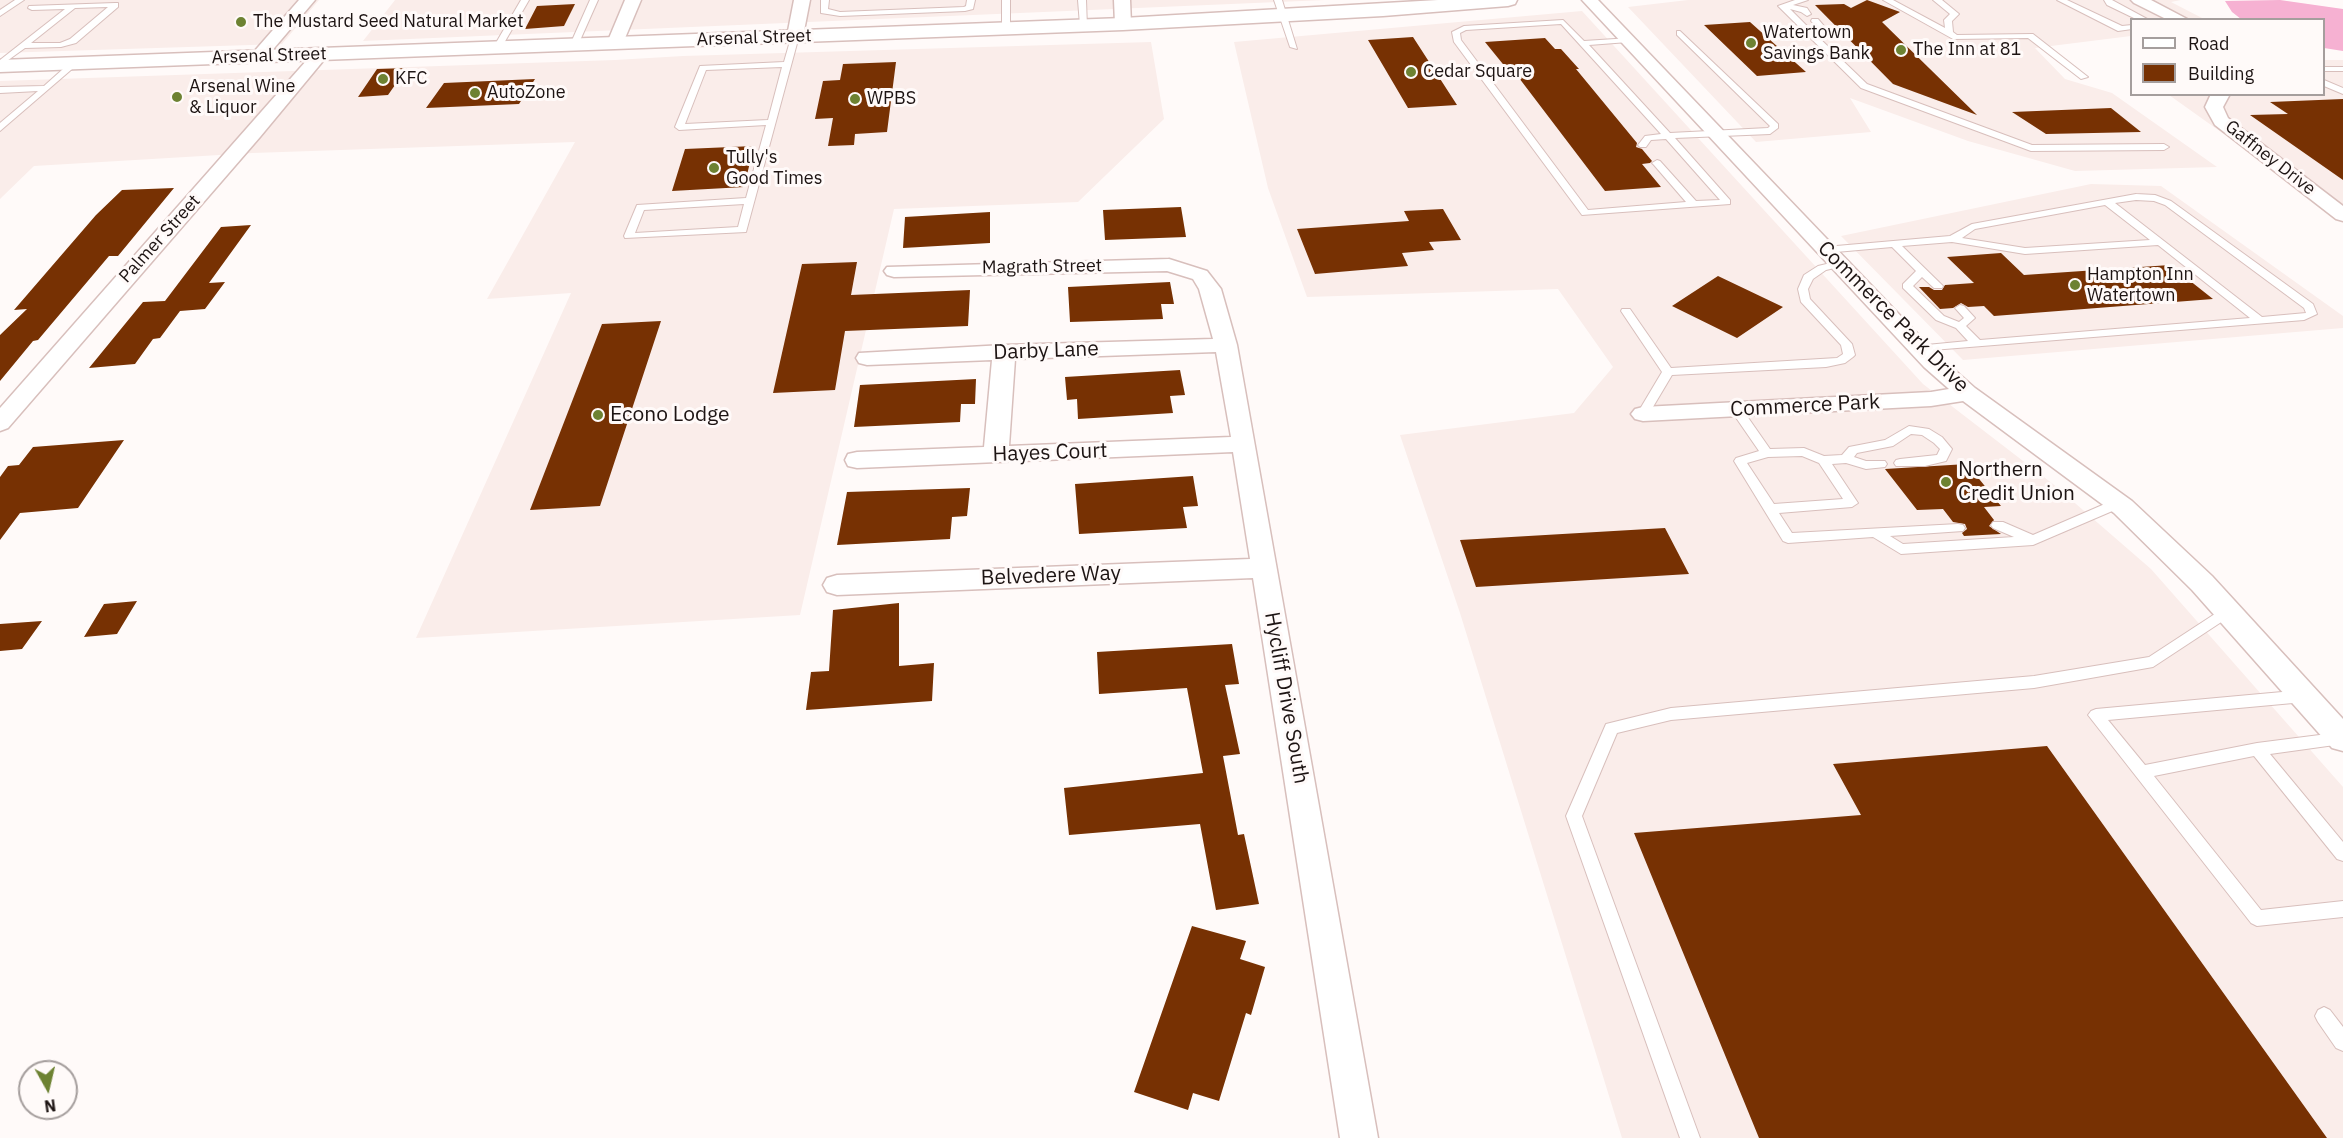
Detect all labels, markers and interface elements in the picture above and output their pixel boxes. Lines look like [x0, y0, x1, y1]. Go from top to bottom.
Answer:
place label: The Mustard Seed Natural Market [253, 11, 524, 33]
marker: The Mustard Seed Natural Market [234, 15, 248, 29]
legend [2130, 18, 2325, 96]
place label: Watertown Savings Bank [1763, 22, 1870, 64]
street label: Arsenal Street [696, 25, 812, 51]
text: Road [2188, 32, 2229, 55]
marker: Watertown Savings Bank [1744, 36, 1758, 50]
place label: The Inn at 81 [1913, 39, 2021, 61]
street label: Arsenal Street [211, 43, 327, 69]
marker: The Inn at 81 [1894, 43, 1908, 57]
place label: Cedar Square [1423, 61, 1532, 83]
text: Building [2188, 62, 2254, 85]
marker: Cedar Square [1404, 65, 1418, 79]
place label: KFC [395, 68, 427, 90]
marker: KFC [376, 72, 390, 86]
place label: Arsenal Wine & Liquor [189, 76, 295, 118]
place label: AutoZone [487, 82, 566, 104]
marker: AutoZone [468, 86, 482, 100]
place label: WPBS [867, 88, 916, 110]
marker: Arsenal Wine & Liquor [170, 90, 184, 104]
marker: WPBS [848, 92, 862, 106]
street label: Gaffney Drive [2220, 116, 2320, 200]
place label: Tully's Good Times [726, 147, 823, 190]
marker: Tully's Good Times [707, 161, 721, 175]
street label: Palmer Street [115, 191, 205, 287]
street label: Commerce Park Drive [1812, 236, 1974, 398]
street label: Magrath Street [982, 255, 1102, 279]
place label: Hampton Inn Watertown [2087, 264, 2194, 306]
marker: Hampton Inn Watertown [2068, 278, 2082, 292]
street label: Darby Lane [993, 337, 1099, 365]
street label: Commerce Park [1729, 389, 1881, 423]
place label: Econo Lodge [610, 402, 730, 428]
marker: Econo Lodge [591, 408, 605, 422]
street label: Hayes Court [992, 438, 1108, 468]
place label: Northern Credit Union [1958, 457, 2075, 507]
marker: Northern Credit Union [1939, 475, 1953, 489]
street label: Belvedere Way [980, 561, 1122, 591]
street label: Hycliff Drive South [1258, 610, 1314, 786]
north arrow [18, 1060, 78, 1120]
text: N [43, 1095, 57, 1117]

